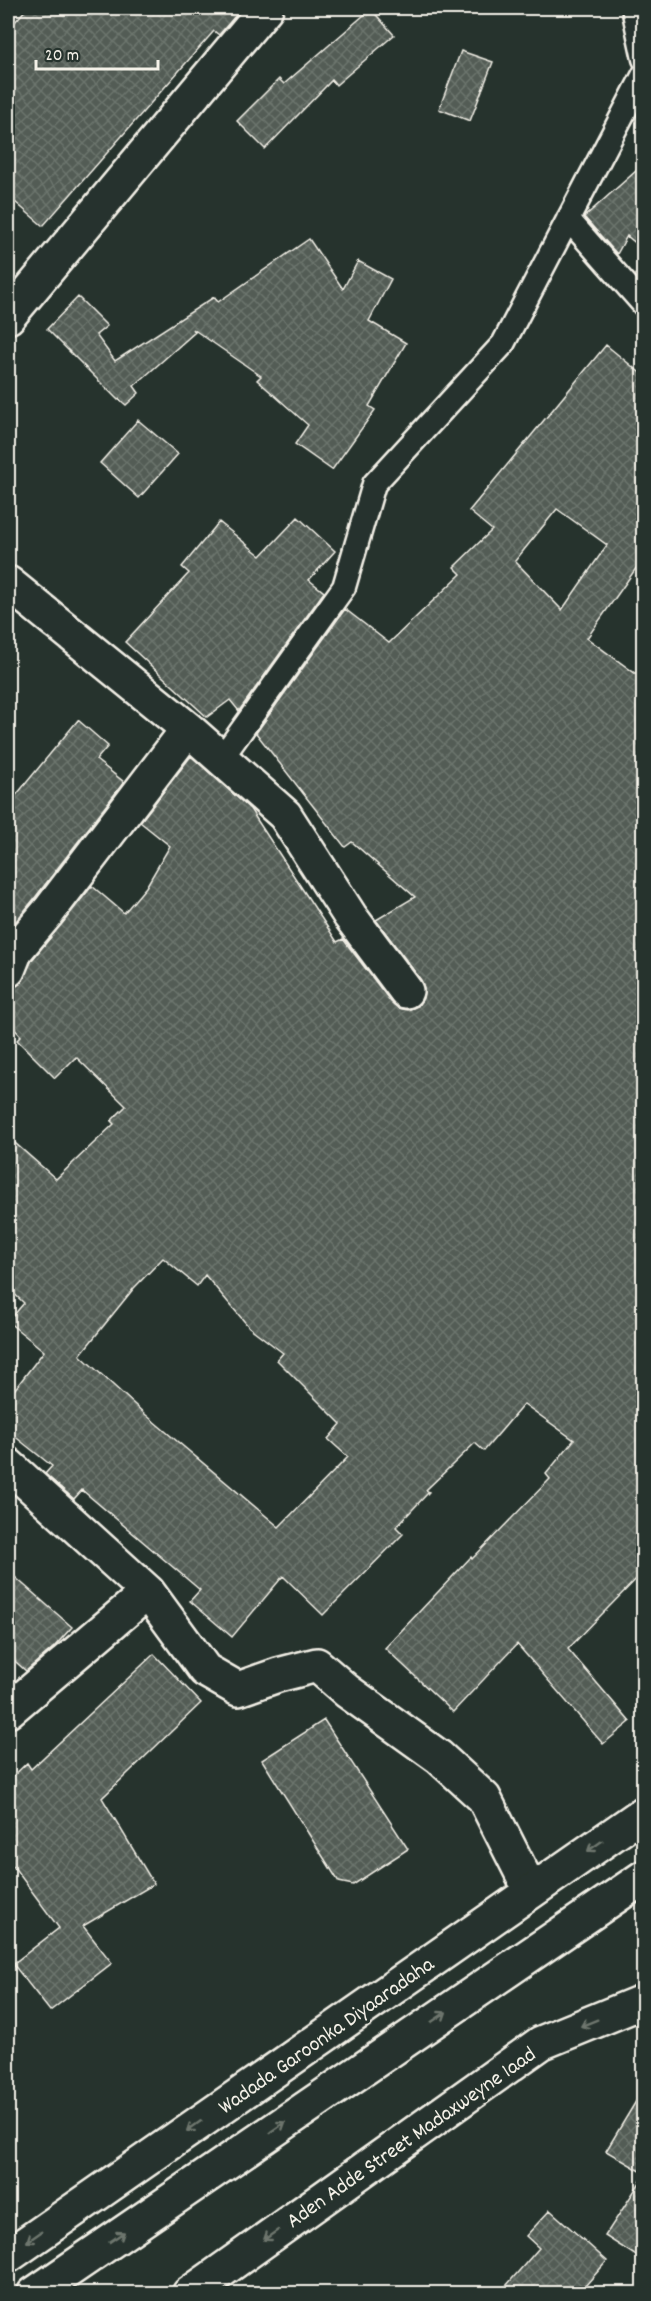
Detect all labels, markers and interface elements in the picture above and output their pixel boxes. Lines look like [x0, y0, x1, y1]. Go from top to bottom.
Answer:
scale bar [36, 33, 158, 71]
text: 20 m [45, 44, 79, 69]
one-way arrow [588, 1840, 604, 1852]
street label: Wadada Garoonka Diyaaradaha [213, 1950, 442, 2123]
one-way arrow [430, 2011, 447, 2023]
one-way arrow [581, 2018, 599, 2029]
street label: Aden Adde Street Madaxweyne 1aad [281, 2041, 543, 2237]
one-way arrow [187, 2120, 203, 2132]
one-way arrow [269, 2121, 286, 2133]
one-way arrow [263, 2229, 279, 2241]
one-way arrow [27, 2231, 43, 2243]
one-way arrow [108, 2231, 125, 2243]

